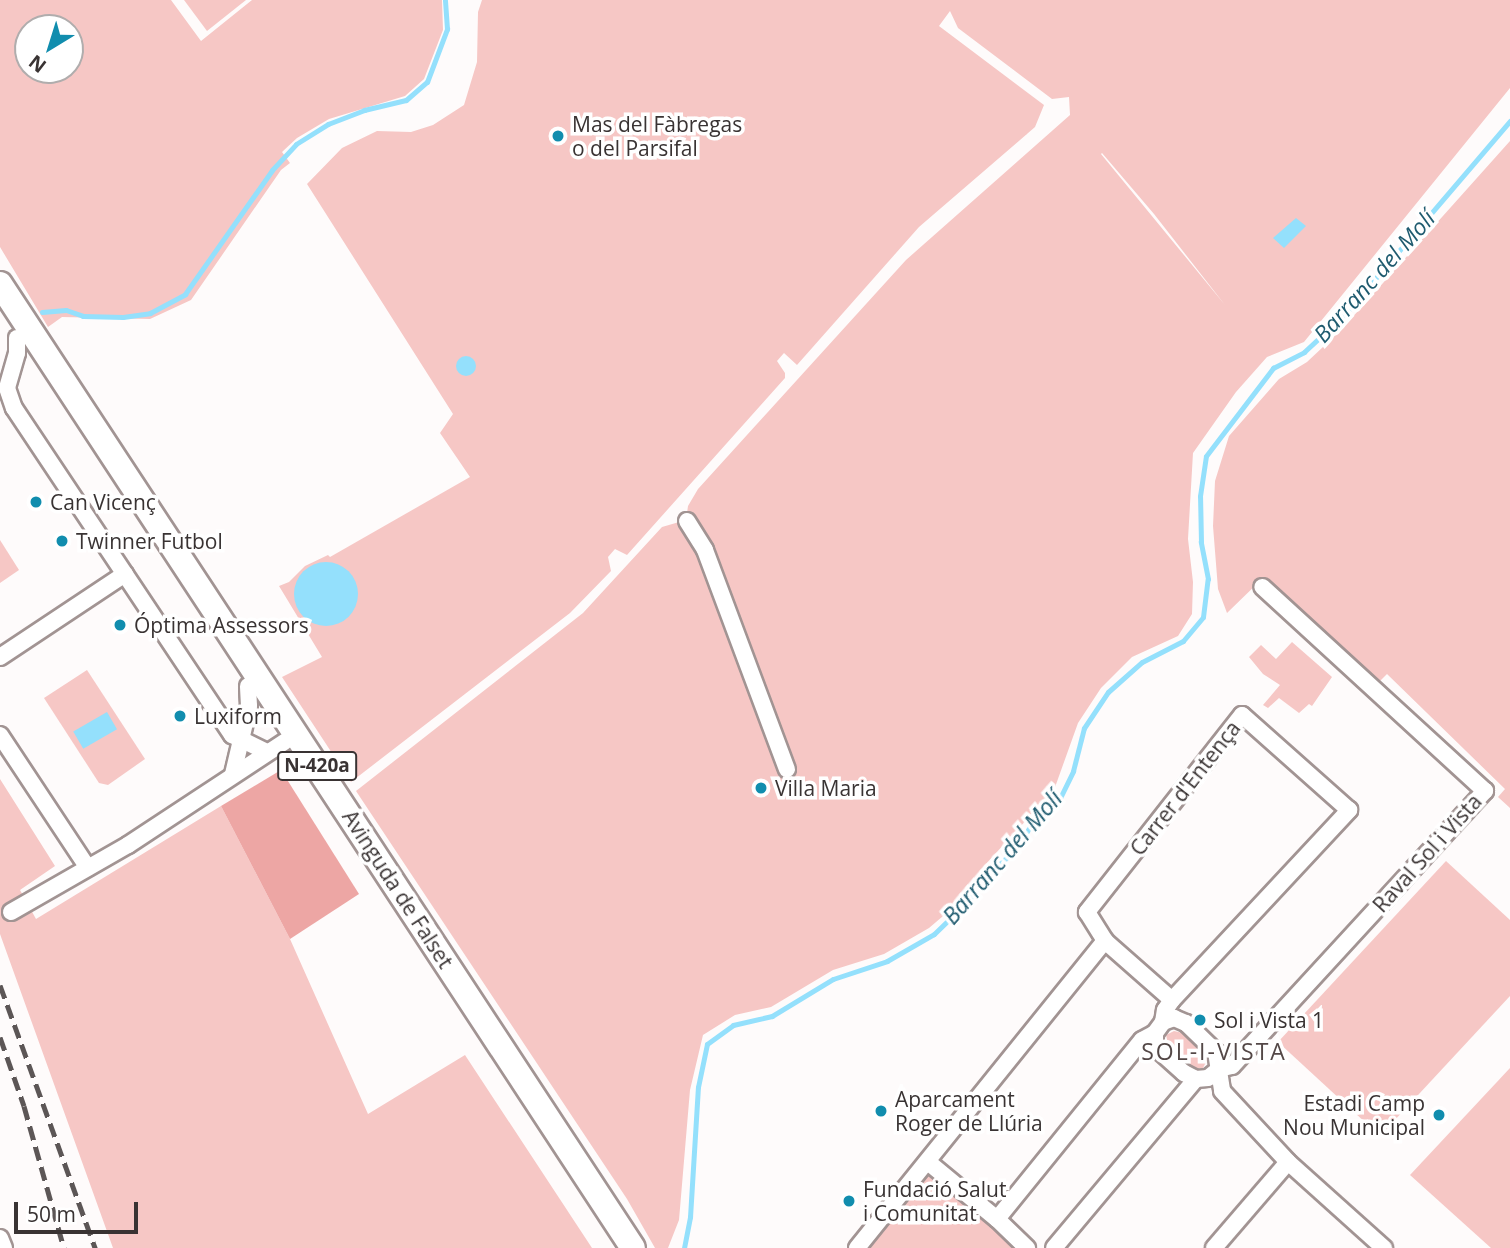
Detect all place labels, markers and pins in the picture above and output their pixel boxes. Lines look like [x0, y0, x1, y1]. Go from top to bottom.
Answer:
place label: Mas del Fàbregas o del Parsifal [572, 111, 742, 161]
marker: Mas del Fàbregas o del Parsifal [550, 128, 566, 144]
place label: Can Vicenç [50, 489, 156, 515]
marker: Can Vicenç [28, 494, 44, 510]
place label: Twinner Futbol [76, 528, 223, 554]
marker: Twinner Futbol [54, 533, 70, 549]
place label: Óptima Assessors [134, 612, 309, 638]
marker: Óptima Assessors [112, 617, 128, 633]
place label: Luxiform [194, 703, 282, 729]
marker: Luxiform [172, 708, 188, 724]
place label: Villa Maria [775, 775, 877, 801]
marker: Villa Maria [753, 780, 769, 796]
place label: Sol i Vista 1 [1214, 1007, 1324, 1033]
marker: Sol i Vista 1 [1192, 1012, 1208, 1028]
place label: Aparcament Roger de Llúria [895, 1086, 1043, 1136]
place label: Estadi Camp Nou Municipal [1283, 1090, 1425, 1140]
marker: Aparcament Roger de Llúria [873, 1103, 889, 1119]
marker: Estadi Camp Nou Municipal [1431, 1107, 1447, 1123]
place label: Fundació Salut i Comunitat [863, 1176, 1006, 1226]
marker: Fundació Salut i Comunitat [841, 1193, 857, 1209]

